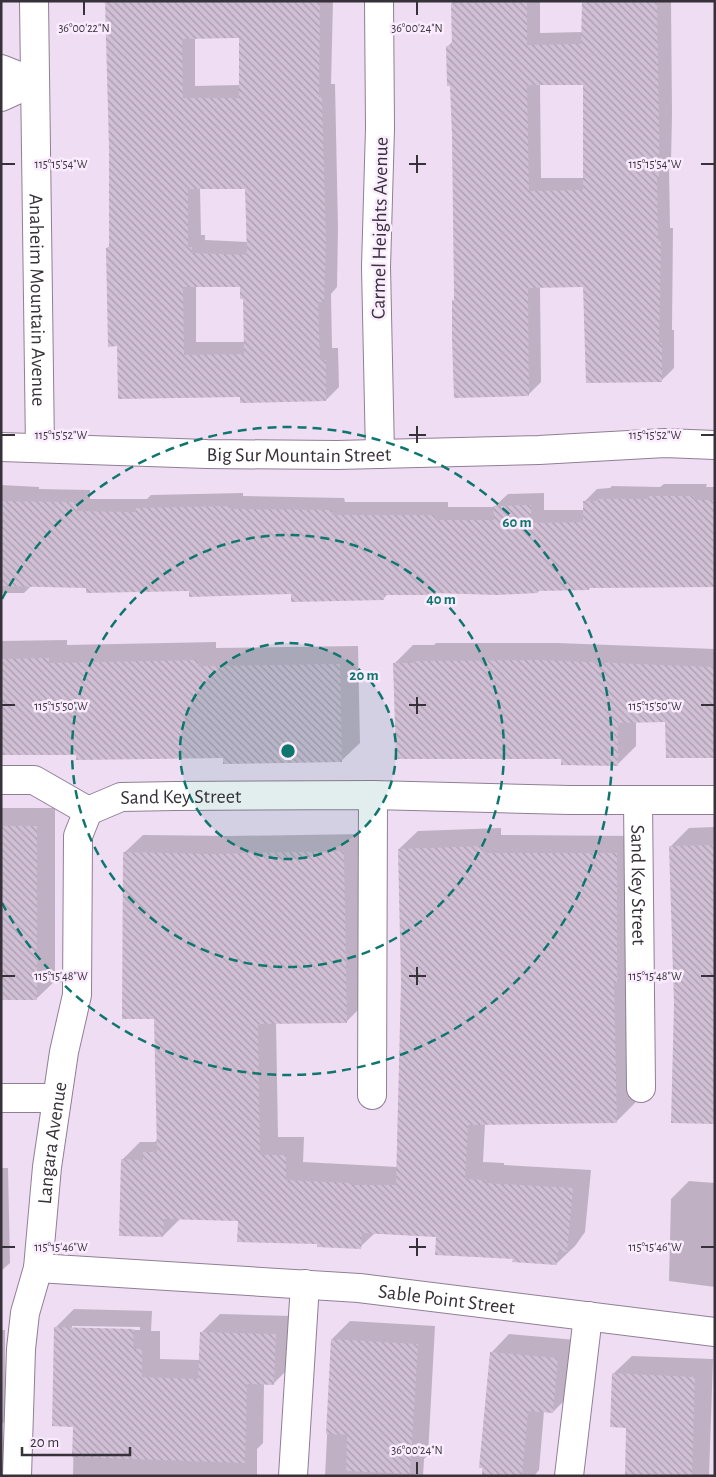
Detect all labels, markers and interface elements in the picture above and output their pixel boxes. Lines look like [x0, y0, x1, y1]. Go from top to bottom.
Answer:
text: 36°00'22"N [58, 22, 110, 34]
text: 36°00'24"N [391, 22, 443, 34]
street label: Carmel Heights Avenue [368, 137, 392, 319]
text: 115°15'54"W [35, 158, 88, 170]
text: 115°15'54"W [629, 158, 682, 170]
street label: Anaheim Mountain Avenue [26, 193, 48, 407]
text: 115°15'52"W [35, 429, 88, 441]
text: 115°15'52"W [629, 429, 682, 441]
street label: Big Sur Mountain Street [206, 445, 392, 466]
text: 60 m [502, 515, 532, 530]
text: 40 m [426, 592, 456, 607]
text: 20 m [349, 668, 379, 683]
text: 115°15'50"W [34, 700, 88, 712]
text: 115°15'50"W [628, 700, 682, 712]
centre of rings [279, 742, 297, 760]
street label: Sand Key Street [120, 787, 242, 808]
street label: Sand Key Street [627, 824, 649, 946]
text: 115°15'48"W [34, 970, 88, 982]
text: 115°15'48"W [628, 970, 682, 982]
street label: Langara Avenue [35, 1080, 70, 1205]
text: 115°15'46"W [34, 1241, 88, 1253]
text: 115°15'46"W [628, 1241, 682, 1253]
street label: Sable Point Street [377, 1281, 517, 1318]
scale bar [22, 1424, 130, 1456]
text: 20 m [30, 1435, 59, 1450]
text: 36°00'24"N [391, 1444, 443, 1456]

